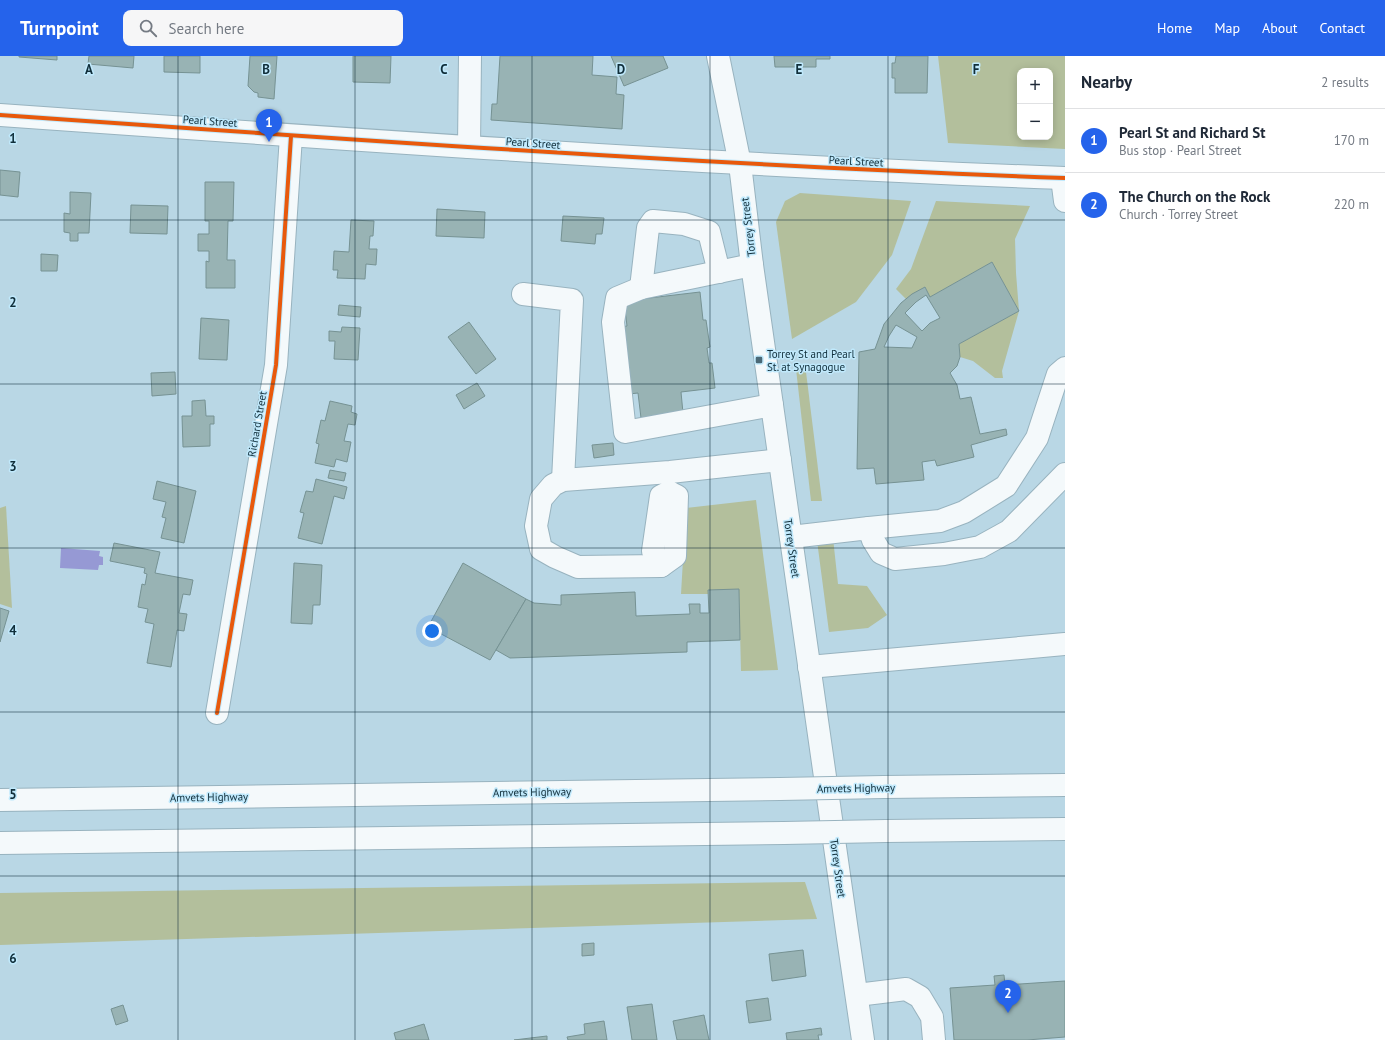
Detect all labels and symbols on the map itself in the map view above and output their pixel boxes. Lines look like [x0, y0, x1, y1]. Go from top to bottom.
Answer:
text: A [85, 61, 93, 78]
text: B [262, 61, 270, 78]
text: C [440, 61, 448, 78]
text: D [617, 61, 625, 78]
text: E [796, 61, 803, 78]
text: F [973, 61, 980, 78]
pin: 1 [256, 109, 282, 142]
street label: Pearl Street [182, 112, 238, 130]
text: 1 [9, 130, 17, 147]
street label: Pearl Street [505, 134, 561, 152]
street label: Pearl Street [828, 153, 884, 169]
street label: Torrey Street [737, 197, 759, 257]
text: 2 [9, 294, 17, 311]
place label: Torrey St and Pearl St. at Synagogue [767, 347, 855, 374]
marker: Torrey St and Pearl St. at Synagogue [754, 355, 764, 365]
street label: Richard Street [244, 390, 270, 458]
text: 3 [9, 458, 17, 475]
street label: Torrey Street [781, 518, 803, 579]
your location [422, 621, 442, 641]
text: 4 [9, 622, 17, 639]
street label: Amvets Highway [817, 780, 896, 796]
street label: Amvets Highway [493, 784, 572, 800]
text: 5 [9, 786, 17, 803]
street label: Amvets Highway [170, 789, 249, 805]
street label: Torrey Street [827, 838, 849, 899]
text: 6 [9, 950, 17, 967]
pin: 2 [995, 980, 1021, 1013]

